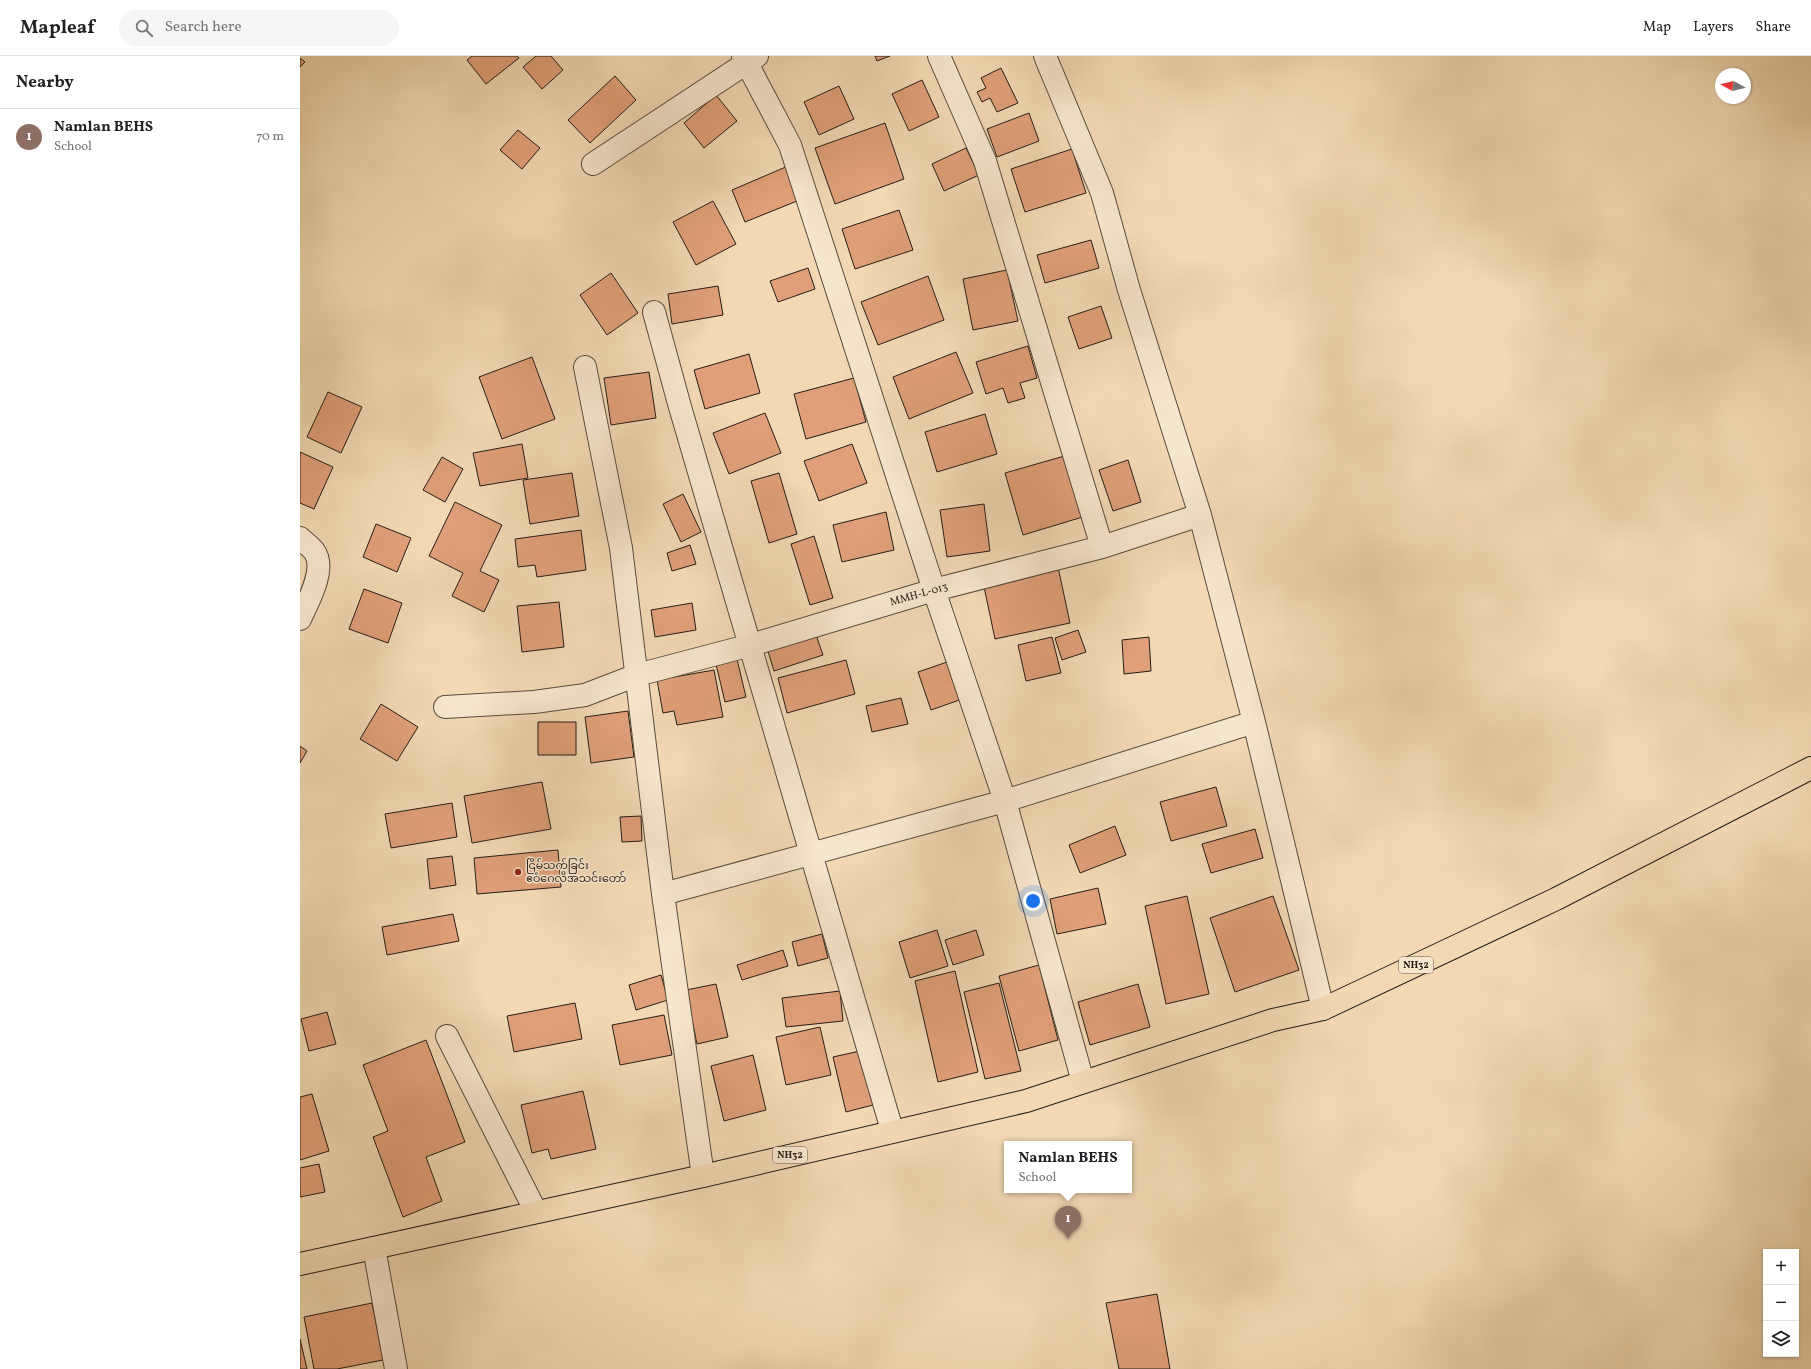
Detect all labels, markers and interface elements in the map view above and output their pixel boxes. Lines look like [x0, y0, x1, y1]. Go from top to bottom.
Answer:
search box [119, 10, 399, 46]
text: Mapleaf [20, 15, 95, 41]
icon: search [133, 17, 155, 39]
text: Search here [165, 17, 242, 38]
text: Map [1643, 18, 1671, 37]
text: Layers [1693, 18, 1733, 37]
text: Share [1755, 18, 1791, 37]
north arrow [1715, 68, 1751, 104]
text: Nearby [16, 71, 74, 94]
text: Namlan BEHS [54, 117, 153, 138]
text: 1 [26, 128, 32, 146]
text: 70 m [256, 128, 284, 146]
text: School [54, 138, 92, 156]
street label: MMH-L-013 [888, 579, 950, 610]
place label: ငြိမ်သက်ခြင်း ဧဝံဂေလိအသင်းတော် [526, 858, 626, 887]
marker: ငြိမ်သက်ခြင်း ဧဝံဂေလိအသင်းတော် [513, 867, 523, 877]
your location [1023, 891, 1043, 911]
road number: NH32 [1399, 957, 1433, 973]
popup [1004, 1141, 1132, 1193]
road number: NH32 [773, 1147, 807, 1163]
text: Namlan BEHS [1018, 1148, 1118, 1169]
text: School [1018, 1169, 1056, 1187]
pin: 1 [1055, 1206, 1081, 1239]
map controls [1763, 1249, 1799, 1357]
button: + [1763, 1249, 1799, 1285]
button: − [1763, 1285, 1799, 1321]
button: layers [1763, 1321, 1799, 1357]

